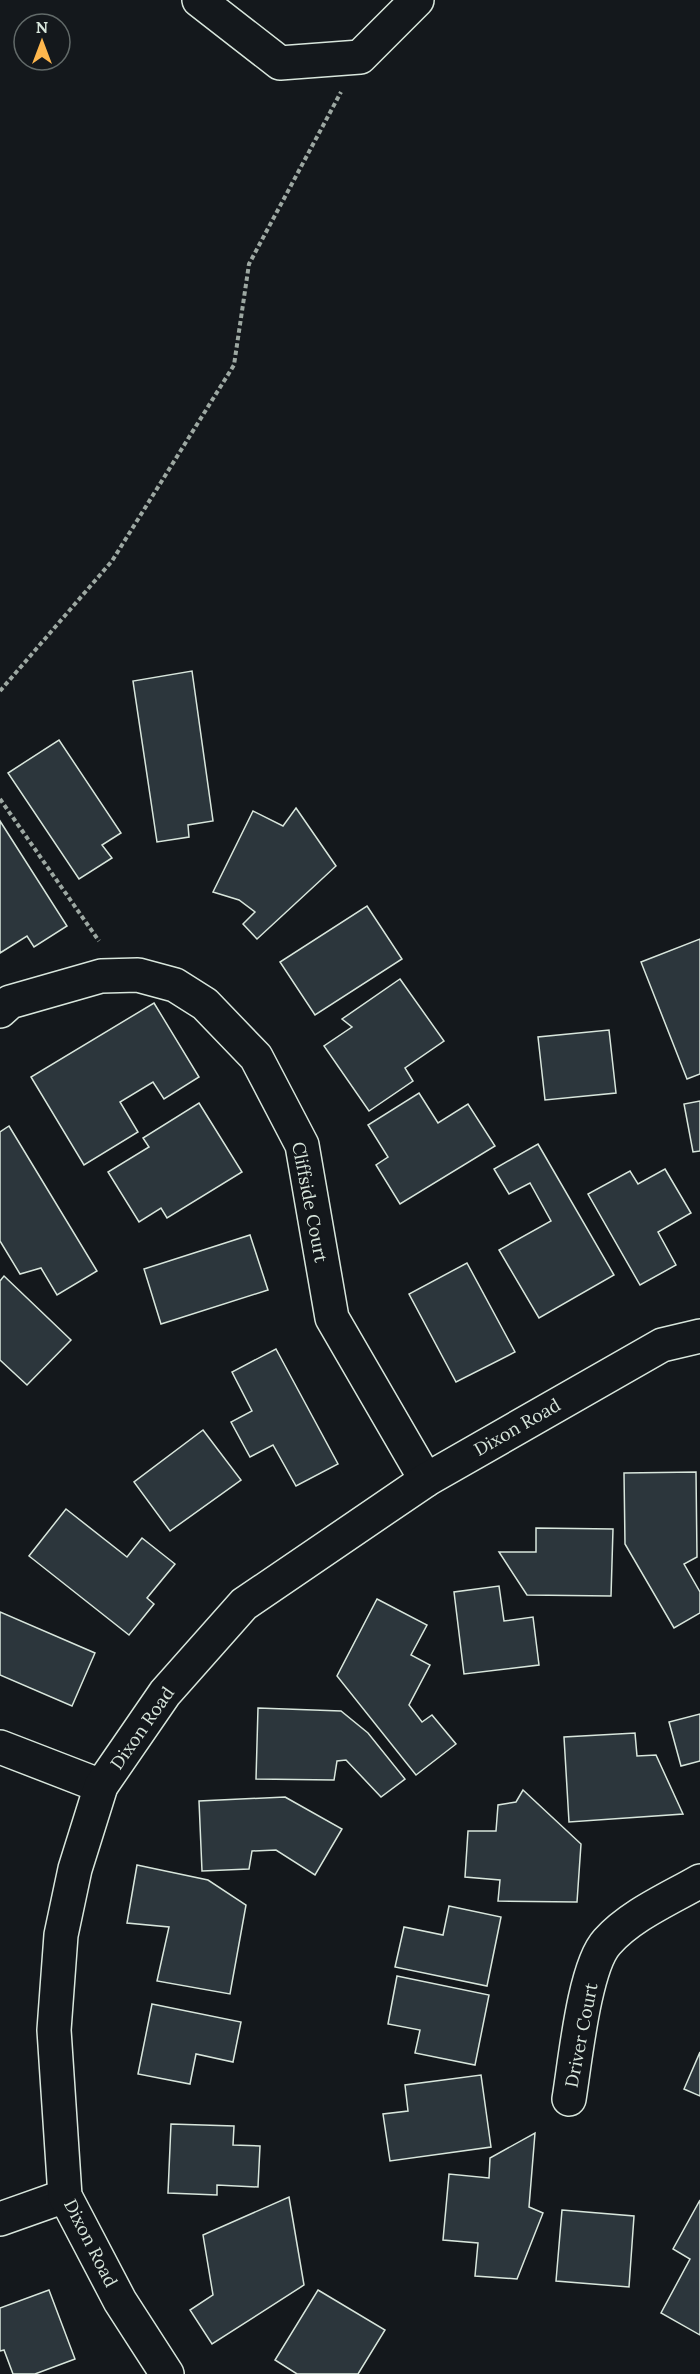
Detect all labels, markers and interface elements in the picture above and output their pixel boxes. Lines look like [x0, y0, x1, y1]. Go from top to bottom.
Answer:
north arrow [12, 12, 72, 72]
text: N [36, 17, 48, 37]
street label: Cliffside Court [287, 1140, 333, 1264]
street label: Dixon Road [470, 1393, 564, 1461]
street label: Dixon Road [105, 1682, 179, 1774]
street label: Driver Court [560, 1981, 602, 2089]
street label: Dixon Road [59, 2195, 123, 2291]

